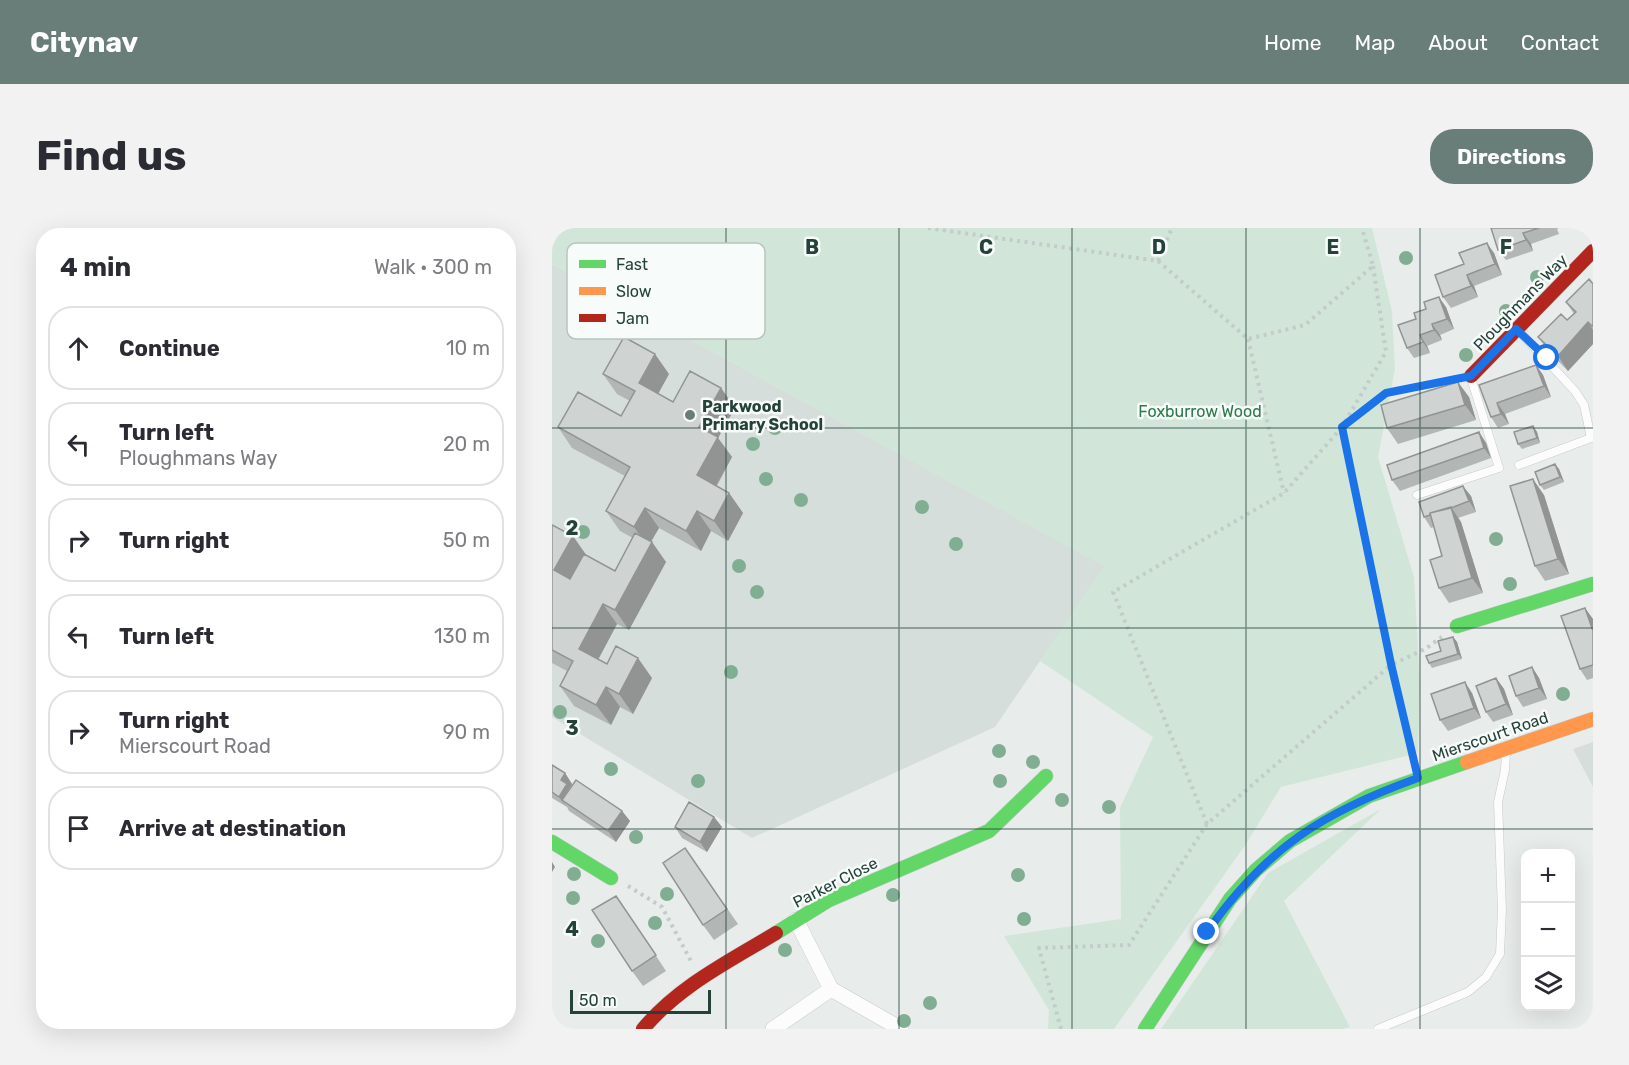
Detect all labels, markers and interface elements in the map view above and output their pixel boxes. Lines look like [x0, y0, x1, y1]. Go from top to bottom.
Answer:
text: Citynav [30, 26, 138, 59]
text: Home [1264, 30, 1321, 55]
text: Map [1354, 30, 1395, 55]
text: About [1428, 30, 1488, 55]
text: Contact [1521, 30, 1599, 55]
button: Directions [1430, 129, 1593, 184]
text: Find us [36, 131, 187, 181]
text: B [805, 235, 819, 259]
text: C [979, 235, 993, 259]
text: D [1152, 235, 1166, 259]
text: E [1327, 235, 1339, 259]
text: F [1500, 235, 1512, 259]
legend [567, 243, 765, 339]
street label: Ploughmans Way [1469, 250, 1571, 355]
text: 4 min [60, 252, 131, 283]
text: Walk · 300 m [374, 255, 492, 279]
text: Fast [616, 255, 648, 274]
text: Slow [616, 282, 652, 301]
text: Jam [616, 309, 649, 328]
icon: ahead [62, 332, 95, 365]
text: Continue [119, 335, 220, 362]
text: 10 m [446, 336, 490, 360]
route start [1533, 344, 1559, 370]
place label: Parkwood Primary School [702, 397, 823, 434]
park label: Foxburrow Wood [1138, 402, 1262, 421]
marker: Parkwood Primary School [683, 408, 697, 422]
text: Turn left [119, 419, 214, 446]
icon: left [62, 428, 95, 461]
text: 20 m [443, 432, 490, 456]
text: Ploughmans Way [119, 446, 278, 470]
text: 2 [566, 516, 579, 540]
icon: right [62, 524, 95, 557]
text: Turn right [119, 527, 229, 554]
text: 50 m [443, 528, 490, 552]
icon: left [62, 620, 95, 653]
text: Turn left [119, 623, 214, 650]
text: 130 m [434, 624, 490, 648]
text: Turn right [119, 707, 229, 734]
street label: Mierscourt Road [1430, 708, 1551, 765]
icon: right [62, 716, 95, 749]
text: 3 [565, 716, 579, 740]
text: 90 m [443, 720, 490, 744]
text: Mierscourt Road [119, 734, 271, 758]
icon: arrive [62, 812, 95, 845]
text: Arrive at destination [119, 815, 346, 842]
map controls [1521, 849, 1575, 1011]
button: + [1521, 849, 1575, 903]
street label: Parker Close [790, 853, 881, 912]
button: − [1521, 903, 1575, 957]
text: 4 [565, 917, 579, 941]
route end [1193, 918, 1219, 944]
button: layers [1521, 957, 1575, 1011]
scale bar [570, 987, 711, 1014]
text: 50 m [579, 991, 617, 1010]

